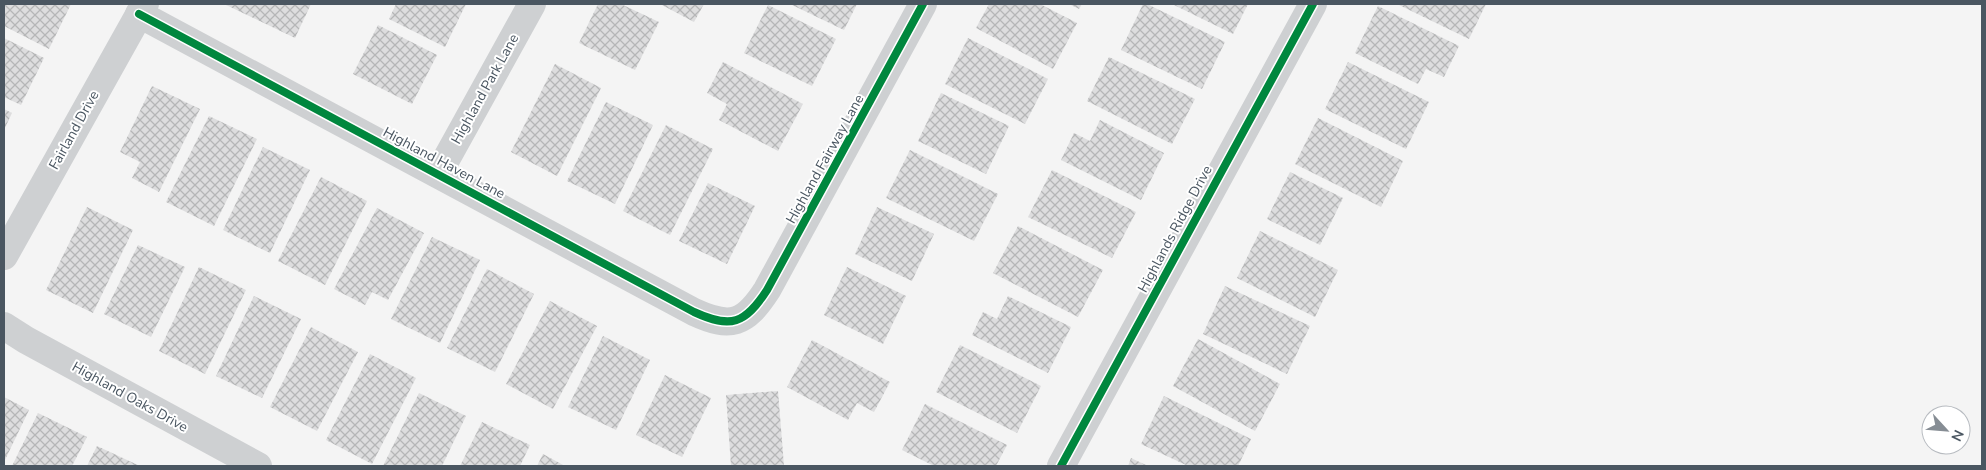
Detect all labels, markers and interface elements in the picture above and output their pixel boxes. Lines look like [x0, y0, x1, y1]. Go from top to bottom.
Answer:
street label: Highland Park Lane [447, 30, 523, 148]
street label: Fairland Drive [44, 87, 104, 173]
street label: Highland Fairway Lane [782, 91, 868, 227]
street label: Highland Haven Lane [380, 123, 508, 203]
street label: Highlands Ridge Drive [1133, 162, 1217, 296]
street label: Highland Oaks Drive [69, 357, 191, 437]
north arrow [1921, 405, 1971, 455]
text: N [1946, 427, 1968, 444]

